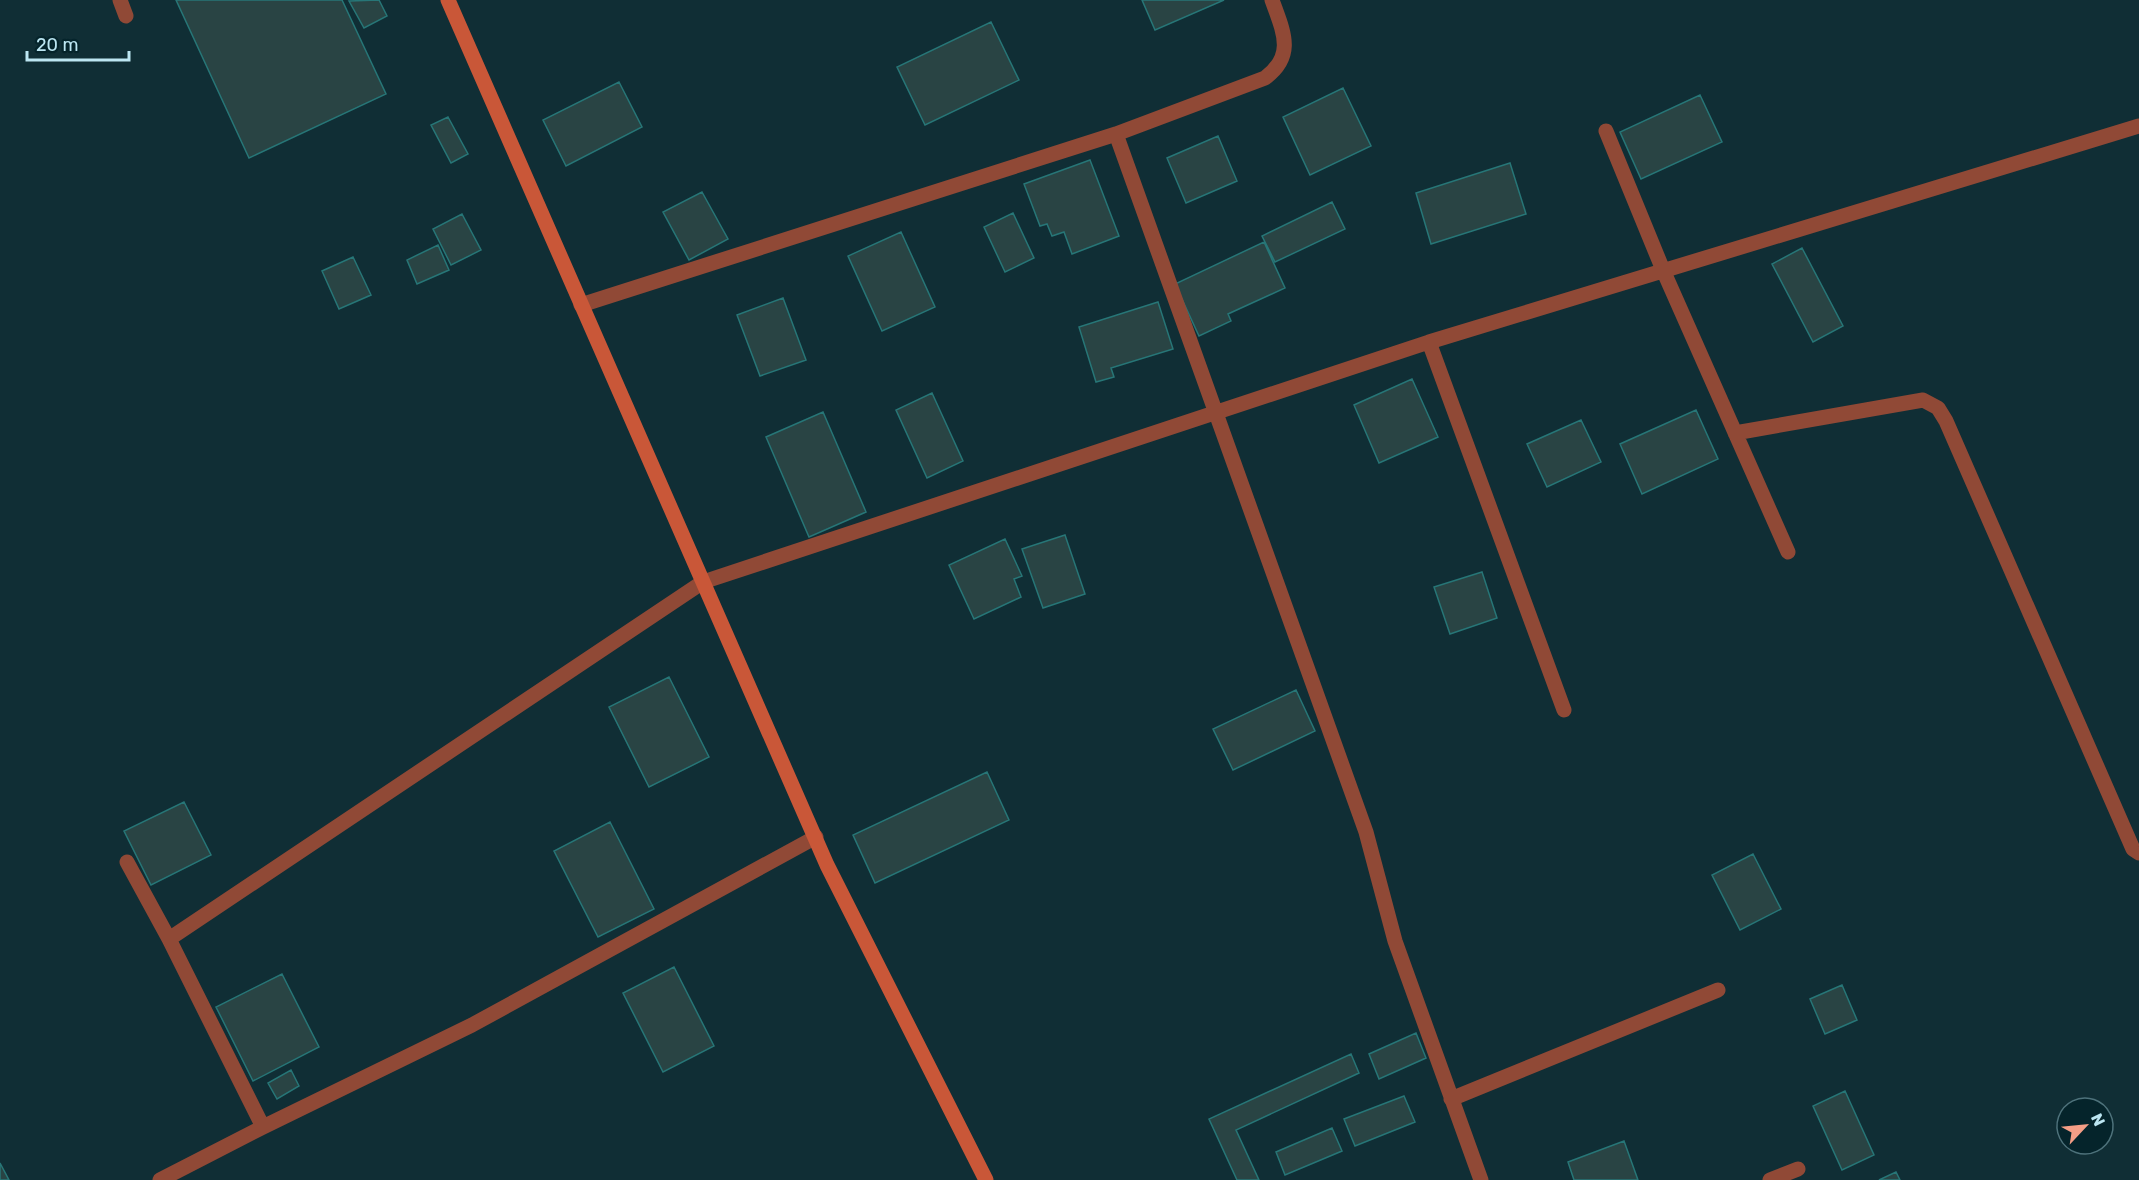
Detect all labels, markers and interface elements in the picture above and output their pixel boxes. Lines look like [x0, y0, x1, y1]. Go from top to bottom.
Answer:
scale bar [27, 24, 129, 62]
text: 20 m [36, 34, 78, 56]
north arrow [2055, 1096, 2115, 1156]
text: N [2087, 1110, 2109, 1129]

